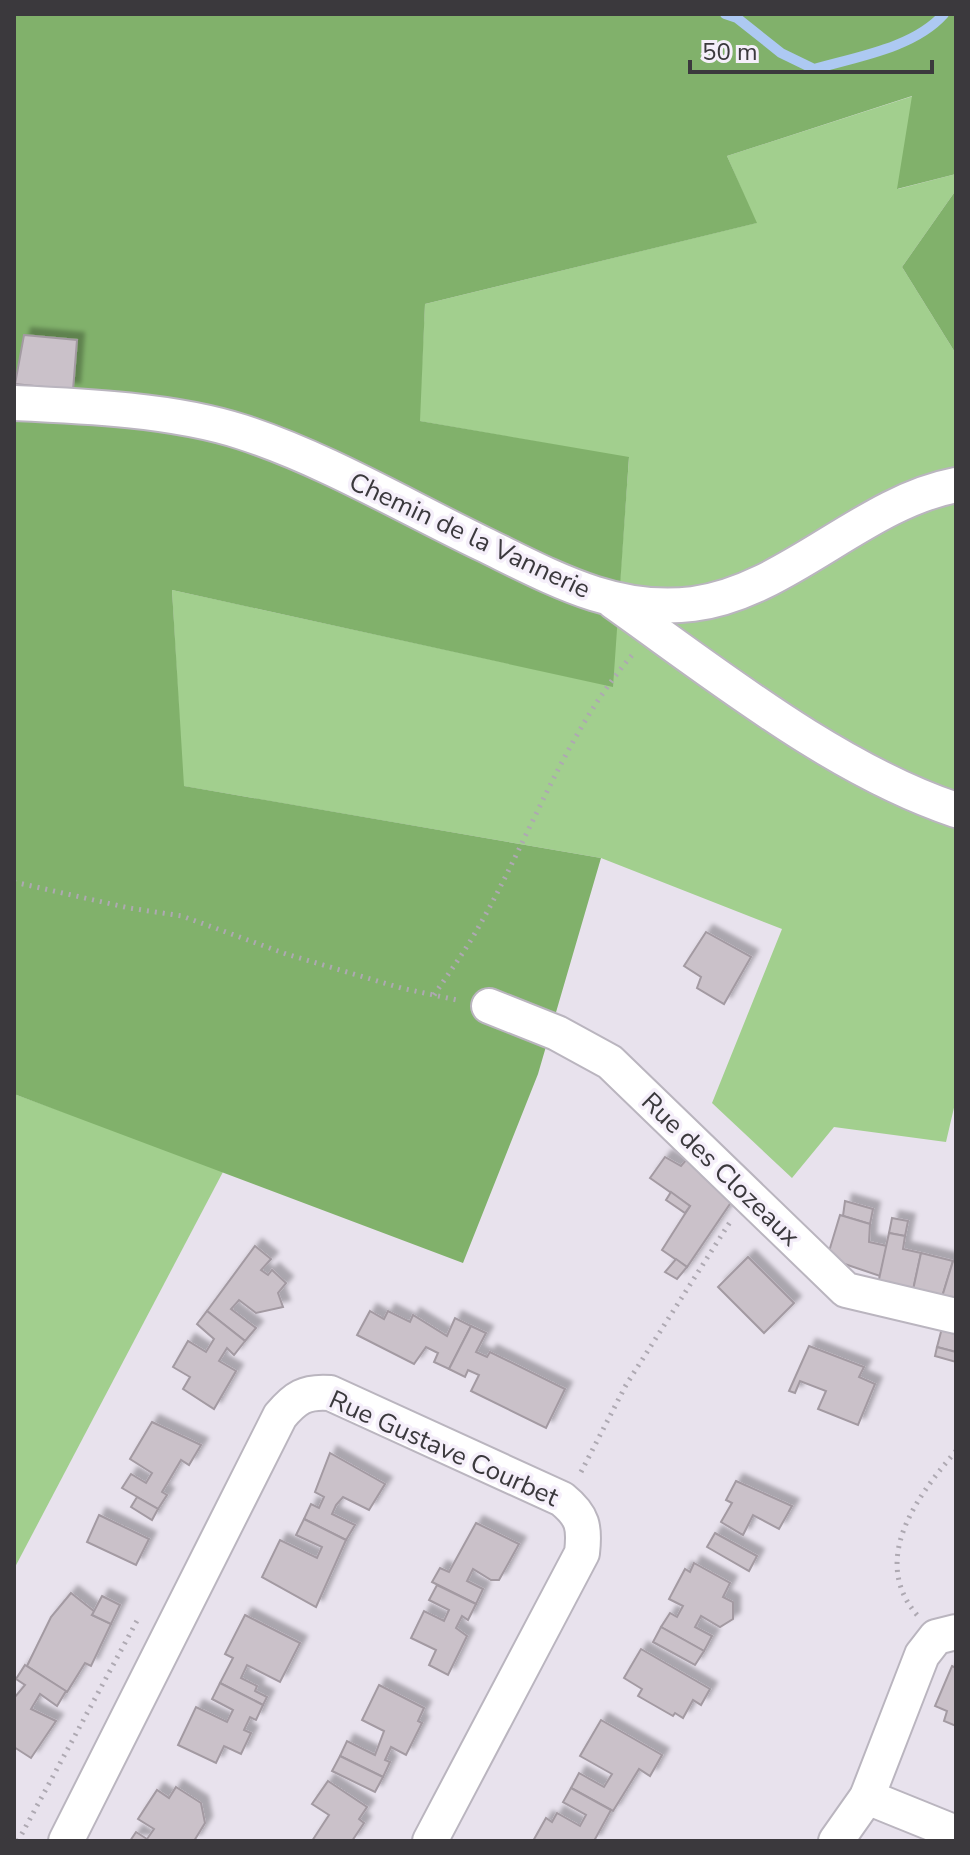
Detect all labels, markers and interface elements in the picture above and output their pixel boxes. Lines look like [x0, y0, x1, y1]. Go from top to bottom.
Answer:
scale bar [690, 24, 932, 74]
text: 50 m [702, 36, 758, 68]
street label: Chemin de la Vannerie [343, 464, 596, 607]
street label: Rue des Clozeaux [634, 1085, 808, 1254]
street label: Rue Gustave Courbet [323, 1382, 565, 1515]

